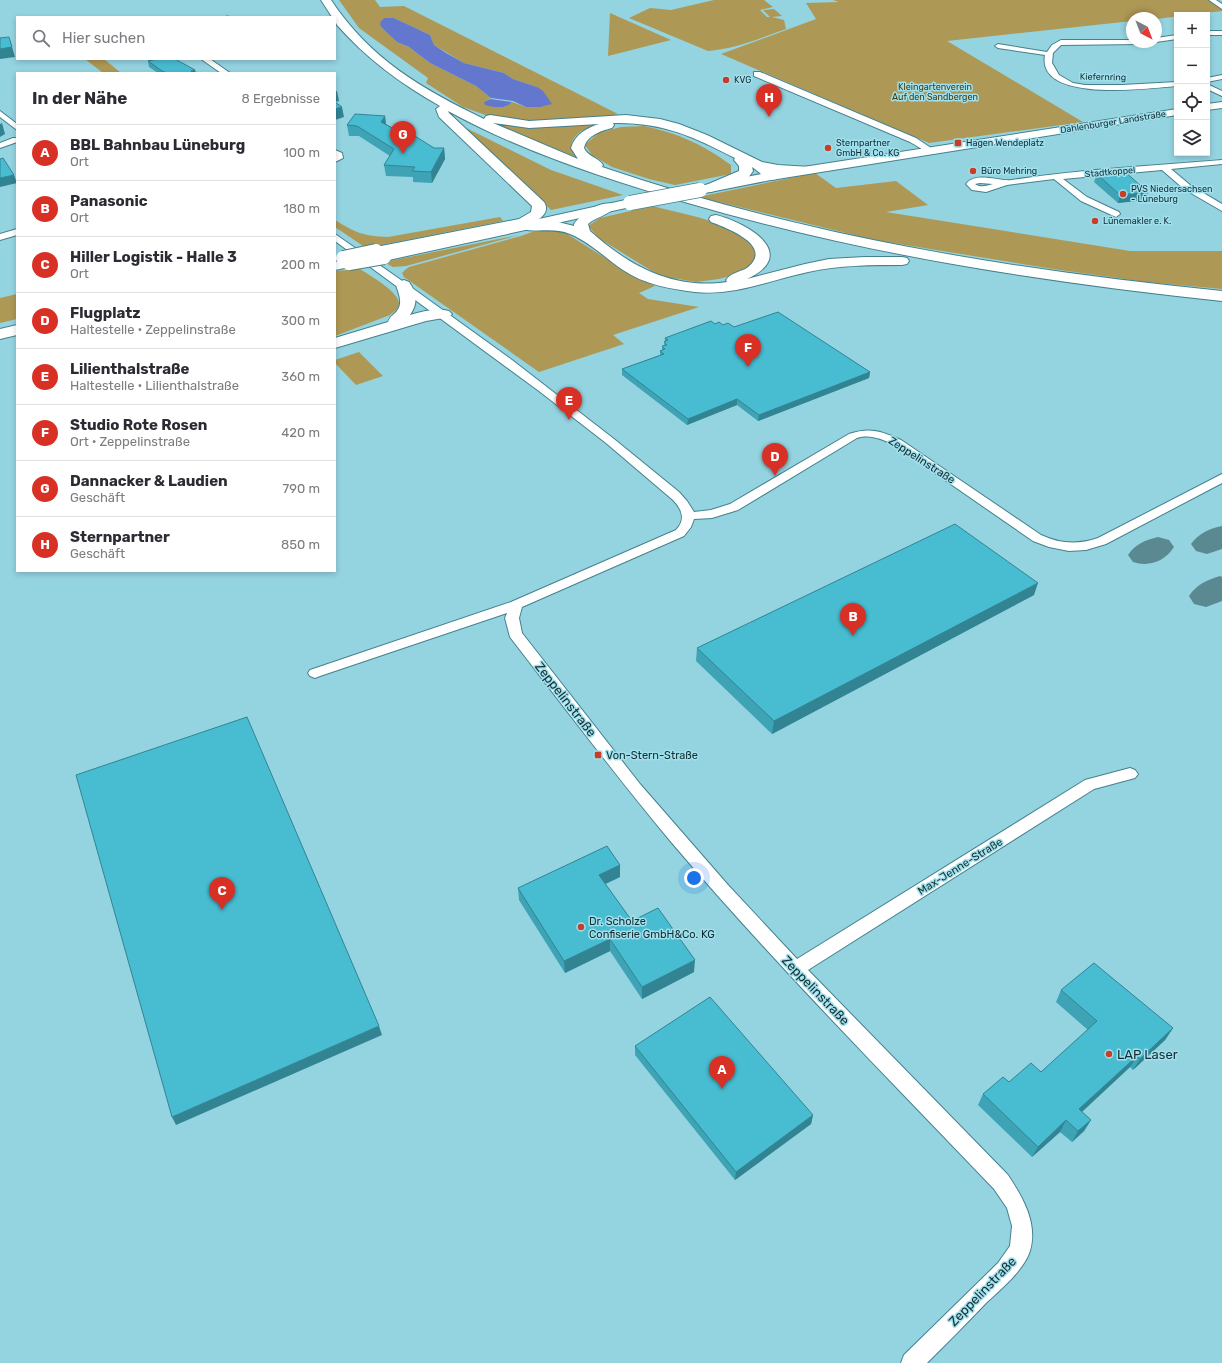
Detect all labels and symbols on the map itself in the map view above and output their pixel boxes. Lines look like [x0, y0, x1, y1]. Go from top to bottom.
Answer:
north arrow [1126, 12, 1162, 48]
street label: Kiefernring [1080, 72, 1126, 82]
marker: KVG [721, 75, 731, 85]
place label: KVG [734, 75, 751, 85]
park label: Kleingartenverein Auf den Sandbergen [892, 82, 978, 102]
pin: H [756, 84, 782, 117]
street label: Dahlenburger Landstraße [1059, 109, 1167, 135]
pin: G [390, 121, 416, 154]
place label: Sternpartner GmbH & Co. KG [836, 138, 899, 158]
marker: Hagen Wendeplatz [953, 138, 963, 148]
place label: Hagen Wendeplatz [966, 138, 1044, 148]
marker: Sternpartner GmbH & Co. KG [823, 143, 833, 153]
street label: Stadtkoppel [1084, 165, 1136, 179]
marker: Büro Mehring [968, 166, 978, 176]
place label: Büro Mehring [981, 166, 1037, 176]
place label: PVS Niedersachsen - Lüneburg [1131, 184, 1213, 204]
marker: PVS Niedersachsen - Lüneburg [1118, 189, 1128, 199]
marker: Lünemakler e. K. [1090, 216, 1100, 226]
place label: Lünemakler e. K. [1103, 216, 1171, 226]
pin: F [735, 334, 761, 367]
pin: E [556, 387, 582, 420]
street label: Zeppelinstraße [886, 434, 957, 487]
pin: D [762, 443, 788, 476]
pin: B [840, 603, 866, 636]
street label: Zeppelinstraße [532, 659, 599, 740]
place label: Von-Stern-Straße [606, 749, 698, 762]
marker: Von-Stern-Straße [593, 750, 603, 760]
street label: Max-Jenne-Straße [916, 835, 1005, 898]
your location [684, 868, 704, 888]
pin: C [209, 877, 235, 910]
place label: Dr. Scholze Confiserie GmbH&Co. KG [589, 915, 715, 941]
marker: Dr. Scholze Confiserie GmbH&Co. KG [576, 922, 586, 932]
street label: Zeppelinstraße [779, 953, 852, 1028]
place label: LAP Laser [1117, 1047, 1178, 1062]
marker: LAP Laser [1104, 1049, 1114, 1059]
pin: A [709, 1056, 735, 1089]
street label: Zeppelinstraße [946, 1254, 1019, 1329]

